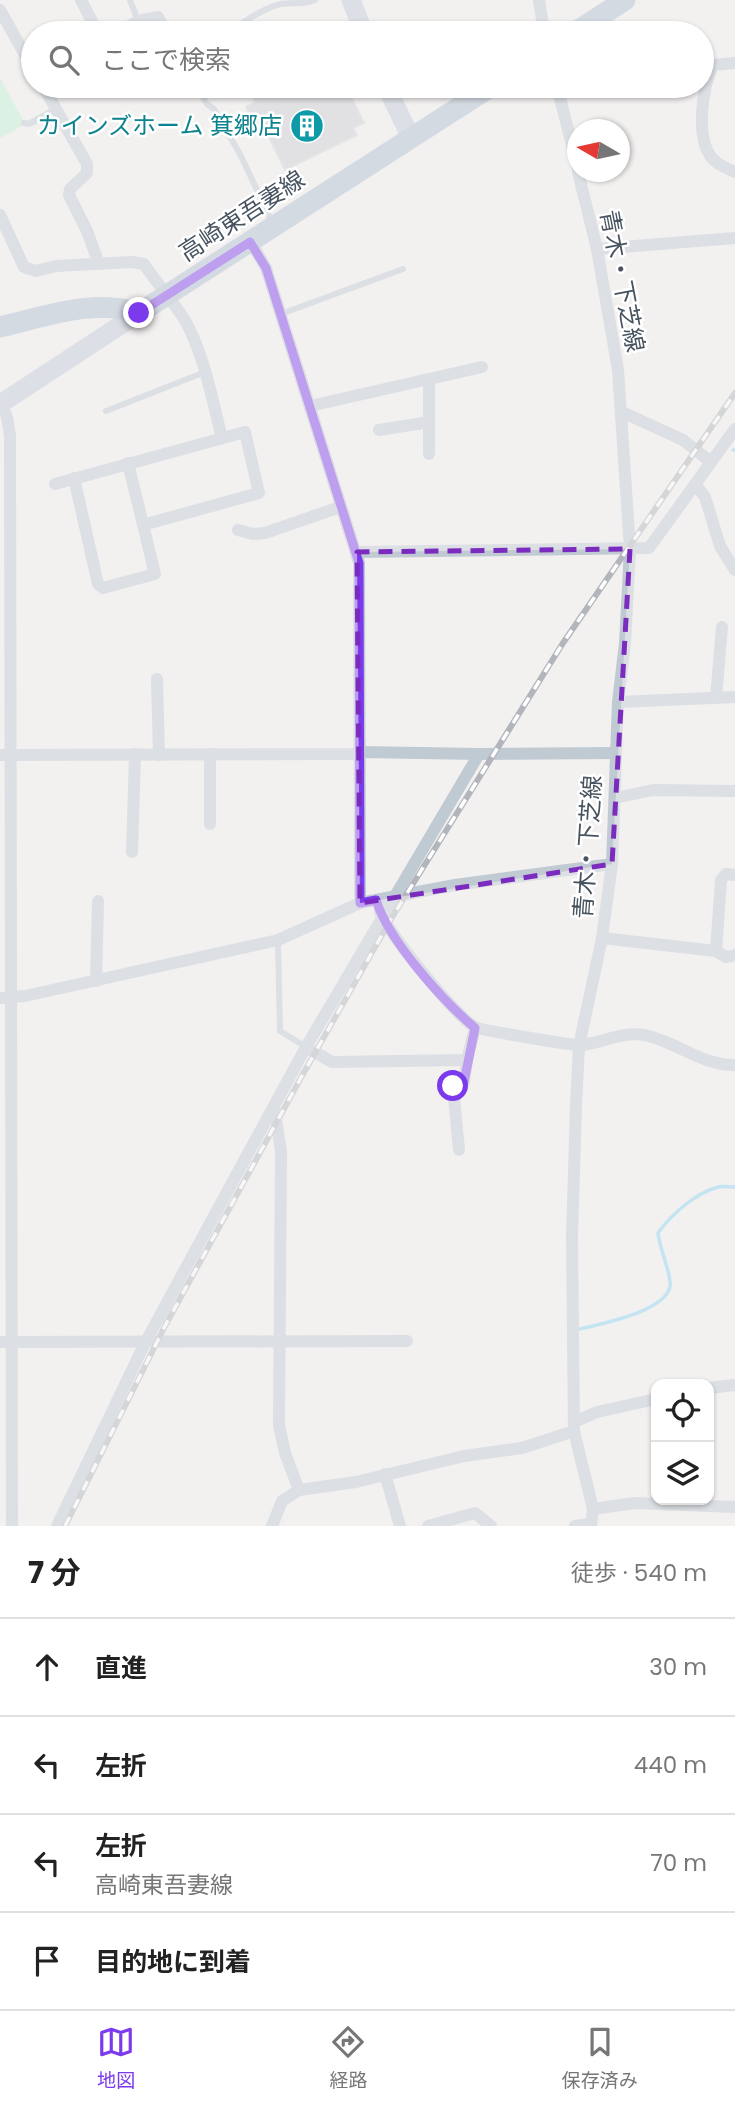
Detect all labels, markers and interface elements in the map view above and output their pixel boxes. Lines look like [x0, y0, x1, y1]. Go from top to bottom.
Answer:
search box [21, 21, 714, 98]
icon: search [45, 41, 83, 79]
text: ここで検索 [101, 42, 231, 78]
building icon: カインズホーム 箕郷店 [288, 107, 326, 145]
place label: カインズホーム 箕郷店 [37, 109, 282, 142]
north arrow [567, 119, 630, 182]
street label: 高崎東吾妻線 [172, 163, 311, 269]
street label: 青木・下芝線 [593, 207, 652, 355]
route end [123, 297, 154, 328]
street label: 青木・下芝線 [566, 774, 609, 920]
route start [437, 1070, 468, 1101]
map controls [651, 1379, 714, 1505]
button: locate [651, 1379, 714, 1442]
button: layers [651, 1442, 714, 1505]
text: 7 分 [28, 1551, 80, 1594]
text: 徒歩 · 540 m [571, 1557, 707, 1589]
icon: ahead [28, 1648, 66, 1686]
text: 直進 [95, 1650, 147, 1686]
text: 30 m [649, 1651, 707, 1683]
icon: left [28, 1746, 66, 1784]
text: 左折 [95, 1748, 147, 1784]
text: 440 m [634, 1749, 707, 1781]
text: 左折 [95, 1828, 147, 1864]
icon: left [28, 1844, 66, 1882]
text: 70 m [650, 1847, 707, 1879]
text: 高崎東吾妻線 [95, 1869, 233, 1901]
icon: arrive [28, 1942, 66, 1980]
text: 目的地に到着 [95, 1944, 251, 1980]
tab: 地図 [97, 2023, 135, 2095]
tab: 経路 [329, 2023, 368, 2095]
tab: 保存済み [562, 2023, 638, 2095]

